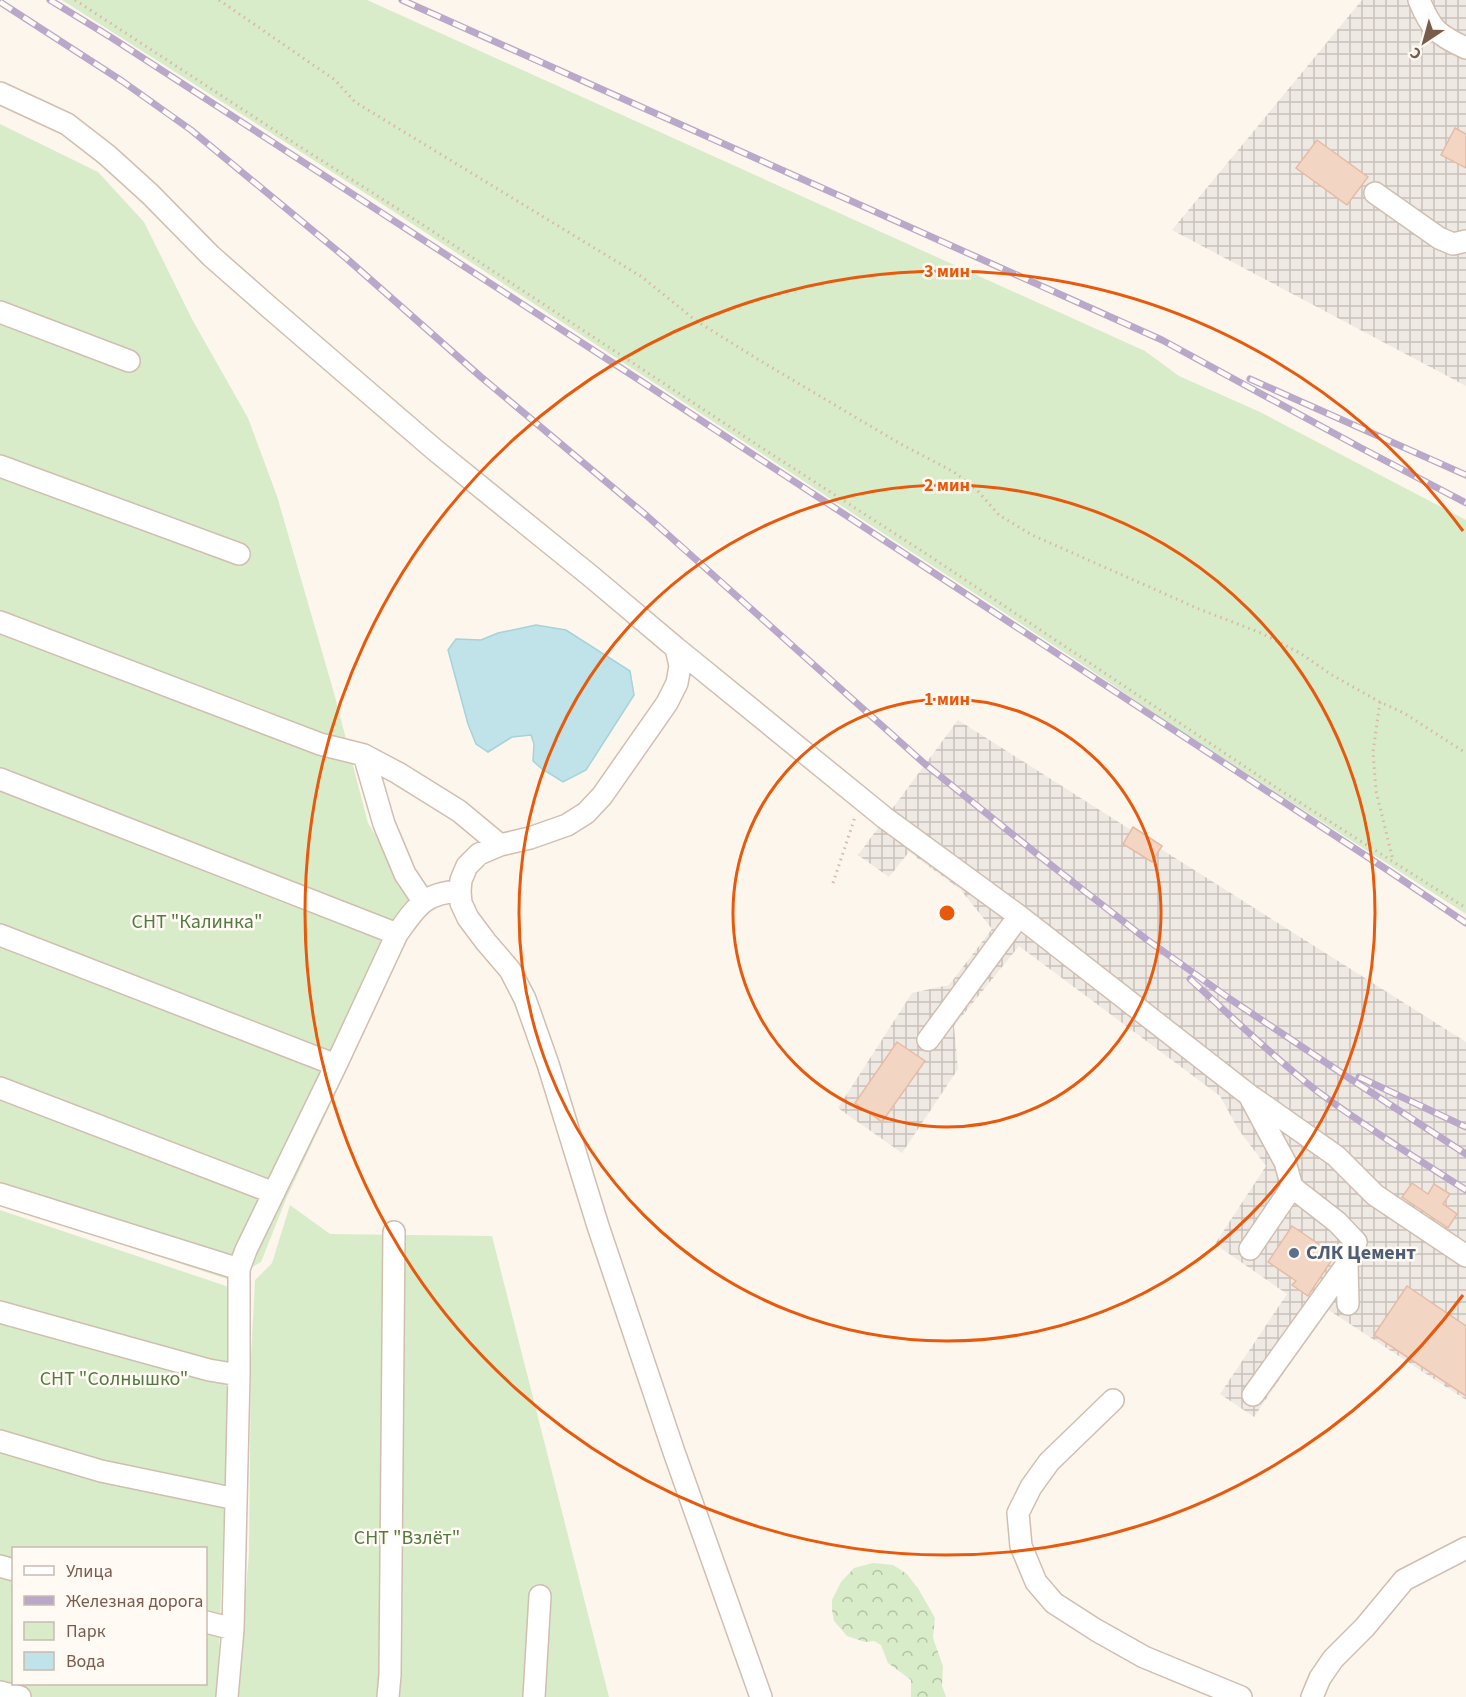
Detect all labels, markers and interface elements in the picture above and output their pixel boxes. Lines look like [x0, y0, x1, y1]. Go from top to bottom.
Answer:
north arrow [1394, 12, 1454, 72]
text: С [1406, 42, 1426, 65]
text: 3 мин [924, 259, 970, 284]
text: 2 мин [924, 473, 970, 498]
text: 1 мин [924, 687, 970, 712]
centre of rings [937, 903, 957, 923]
park label: СНТ "Калинка" [132, 908, 262, 936]
place label: СЛК Цемент [1306, 1239, 1416, 1267]
marker: СЛК Цемент [1287, 1246, 1301, 1260]
park label: СНТ "Солнышко" [40, 1365, 188, 1393]
park label: СНТ "Взлёт" [354, 1524, 460, 1552]
legend [12, 1547, 207, 1685]
text: Улица [66, 1559, 113, 1584]
text: Железная дорога [66, 1589, 203, 1614]
text: Парк [66, 1619, 106, 1644]
text: Вода [66, 1649, 105, 1674]

